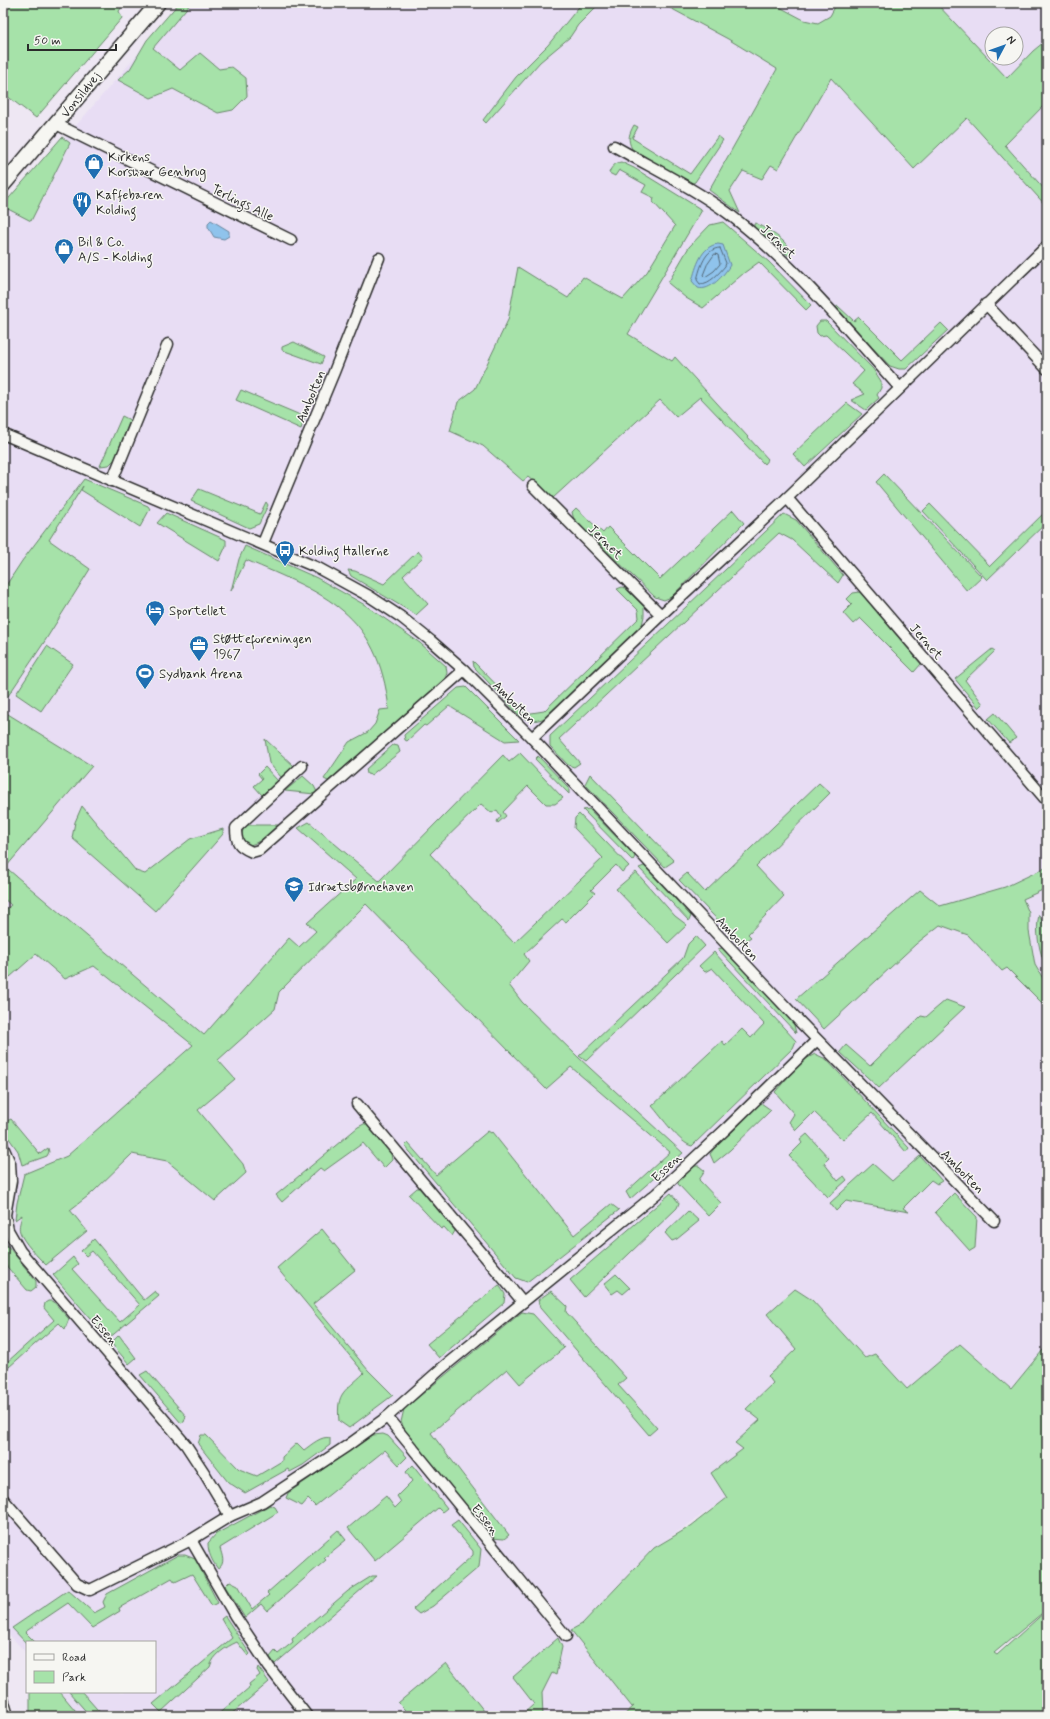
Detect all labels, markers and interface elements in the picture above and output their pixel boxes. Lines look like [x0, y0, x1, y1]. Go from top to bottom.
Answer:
scale bar [28, 26, 116, 52]
north arrow [984, 26, 1024, 66]
text: 50 m [34, 33, 61, 49]
text: N [1003, 33, 1018, 47]
street label: Vonsildvej [57, 68, 105, 122]
place label: Kirkens Korshær Genbrug [108, 149, 207, 182]
shop icon: Kirkens Korshær Genbrug [83, 152, 105, 180]
street label: Terlings Alle [208, 181, 276, 228]
place label: Kaffebaren Kolding [96, 187, 164, 221]
restaurant icon: Kaffebaren Kolding [71, 190, 93, 218]
street label: Jernet [757, 221, 800, 263]
place label: Bil & Co. A/S - Kolding [78, 234, 153, 268]
shop icon: Bil & Co. A/S - Kolding [53, 237, 75, 265]
street label: Ambolten [293, 368, 330, 425]
street label: Jernet [584, 521, 626, 563]
bus stop icon: Kolding Hallerne [274, 539, 296, 567]
place label: Kolding Hallerne [299, 543, 389, 562]
hotel icon: Sportellet [144, 599, 166, 627]
place label: Sportellet [169, 603, 226, 620]
street label: Jernet [905, 620, 947, 664]
place label: Støtteforeningen 1967 [213, 631, 312, 663]
office icon: Støtteforeningen 1967 [188, 634, 210, 662]
sports icon: Sydbank Arena [134, 662, 156, 690]
place label: Sydbank Arena [159, 666, 243, 683]
street label: Ambolten [488, 678, 539, 729]
school or university icon: Idrætsbørnehaven [283, 875, 305, 903]
place label: Idrætsbørnehaven [308, 879, 414, 896]
street label: Ambolten [712, 913, 762, 965]
street label: Ambolten [937, 1146, 987, 1198]
street label: Essen [648, 1150, 686, 1186]
street label: Essen [86, 1312, 122, 1350]
street label: Essen [467, 1501, 503, 1539]
legend [26, 1641, 156, 1693]
text: Road [62, 1650, 86, 1666]
text: Park [62, 1670, 86, 1686]

